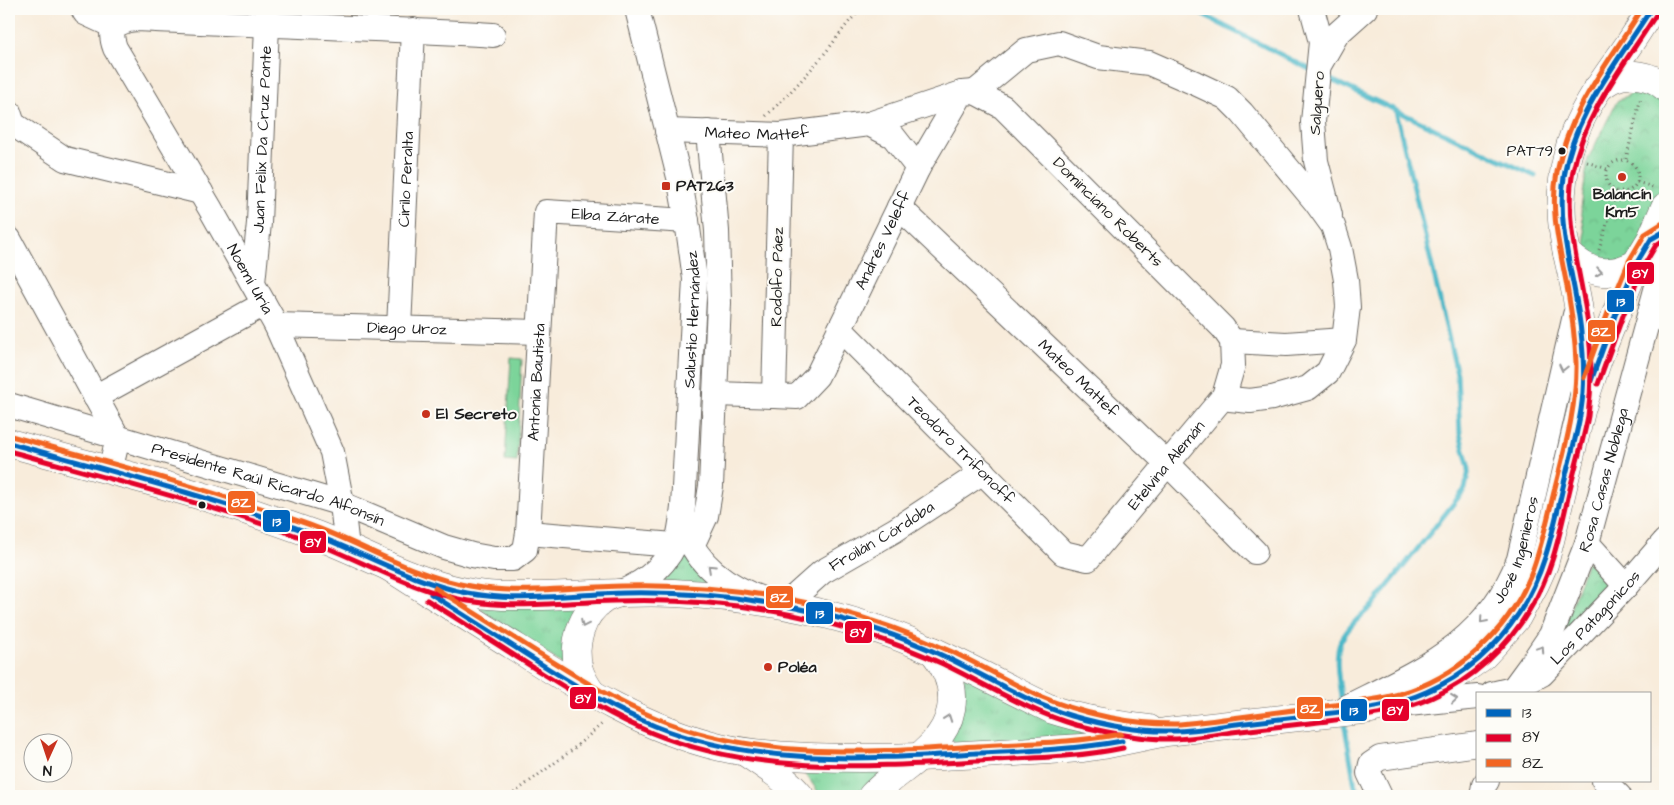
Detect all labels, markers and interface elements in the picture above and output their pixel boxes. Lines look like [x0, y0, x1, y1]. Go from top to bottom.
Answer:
street label: Juan Felix Da Cruz Ponte [247, 45, 277, 234]
street label: Salguero [1304, 70, 1331, 136]
street label: Mateo Mattef [704, 121, 811, 146]
street label: Cirilo Peralta [393, 131, 419, 228]
place label: PAT79 [1507, 141, 1553, 162]
marker: PAT79 [1557, 146, 1567, 156]
street label: Dominciano Roberts [1048, 152, 1168, 272]
marker: Balancín Km5 [1616, 171, 1628, 183]
place label: PAT263 [676, 175, 735, 197]
marker: PAT263 [660, 180, 672, 192]
place label: Balancín Km5 [1593, 183, 1651, 223]
street label: Andrés Veleff [850, 187, 916, 293]
street label: Elba Zárate [571, 203, 661, 230]
street label: Rodolfo Páez [765, 227, 789, 327]
street label: Noemí Uría [221, 240, 279, 318]
street label: Salustio Hernández [678, 250, 706, 389]
line badge: 8Y [1626, 261, 1655, 285]
text: 8Y [1632, 264, 1649, 284]
one-way arrow [1595, 266, 1604, 276]
line badge: 13 [1606, 289, 1635, 313]
text: 13 [1617, 292, 1626, 312]
street label: Diego Uroz [367, 316, 447, 341]
line badge: 8Z [1587, 319, 1616, 343]
text: 8Z [1591, 322, 1611, 342]
street label: Antonia Bautista [522, 323, 551, 442]
street label: Mateo Mattef [1033, 334, 1124, 423]
one-way arrow [1558, 364, 1569, 373]
street label: Teodoro Trifonoff [902, 391, 1020, 510]
place label: El Secreto [436, 403, 517, 425]
street label: Rosa Casas Noblega [1573, 406, 1634, 556]
marker: El Secreto [420, 408, 432, 420]
street label: Etelvina Alemán [1122, 416, 1210, 515]
street label: Presidente Raúl Ricardo Alfonsín [149, 437, 388, 532]
line badge: 8Z [227, 490, 256, 514]
text: 8Z [231, 493, 251, 513]
street label: José Ingenieros [1487, 494, 1544, 608]
street label: Froilán Córdoba [825, 496, 939, 577]
unlabelled marker [197, 500, 207, 510]
line badge: 13 [262, 509, 291, 533]
text: 13 [273, 512, 282, 532]
line badge: 8Y [299, 530, 327, 554]
text: 8Y [305, 533, 322, 553]
one-way arrow [707, 565, 716, 574]
street label: Los Patagonicos [1546, 566, 1646, 670]
line badge: 8Z [765, 585, 794, 609]
text: 8Z [770, 588, 790, 608]
line badge: 13 [805, 601, 834, 625]
text: 13 [816, 604, 825, 624]
one-way arrow [1480, 614, 1489, 623]
one-way arrow [580, 619, 590, 628]
line badge: 8Y [844, 620, 873, 644]
text: 8Y [850, 623, 867, 643]
one-way arrow [1535, 646, 1545, 655]
place label: Poléa [778, 656, 817, 678]
marker: Poléa [762, 661, 774, 673]
line badge: 8Y [569, 686, 597, 710]
text: 8Y [575, 689, 592, 709]
legend [1476, 692, 1652, 782]
one-way arrow [1451, 694, 1459, 705]
line badge: 8Z [1296, 696, 1324, 720]
line badge: 13 [1340, 698, 1368, 722]
line badge: 8Y [1381, 698, 1410, 722]
text: 8Z [1300, 699, 1320, 719]
text: 13 [1350, 701, 1359, 721]
text: 8Y [1387, 701, 1404, 721]
text: 13 [1522, 703, 1532, 724]
one-way arrow [942, 715, 952, 723]
text: 8Y [1522, 727, 1540, 748]
north arrow [22, 732, 72, 782]
text: 8Z [1522, 753, 1544, 774]
text: N [42, 760, 52, 780]

